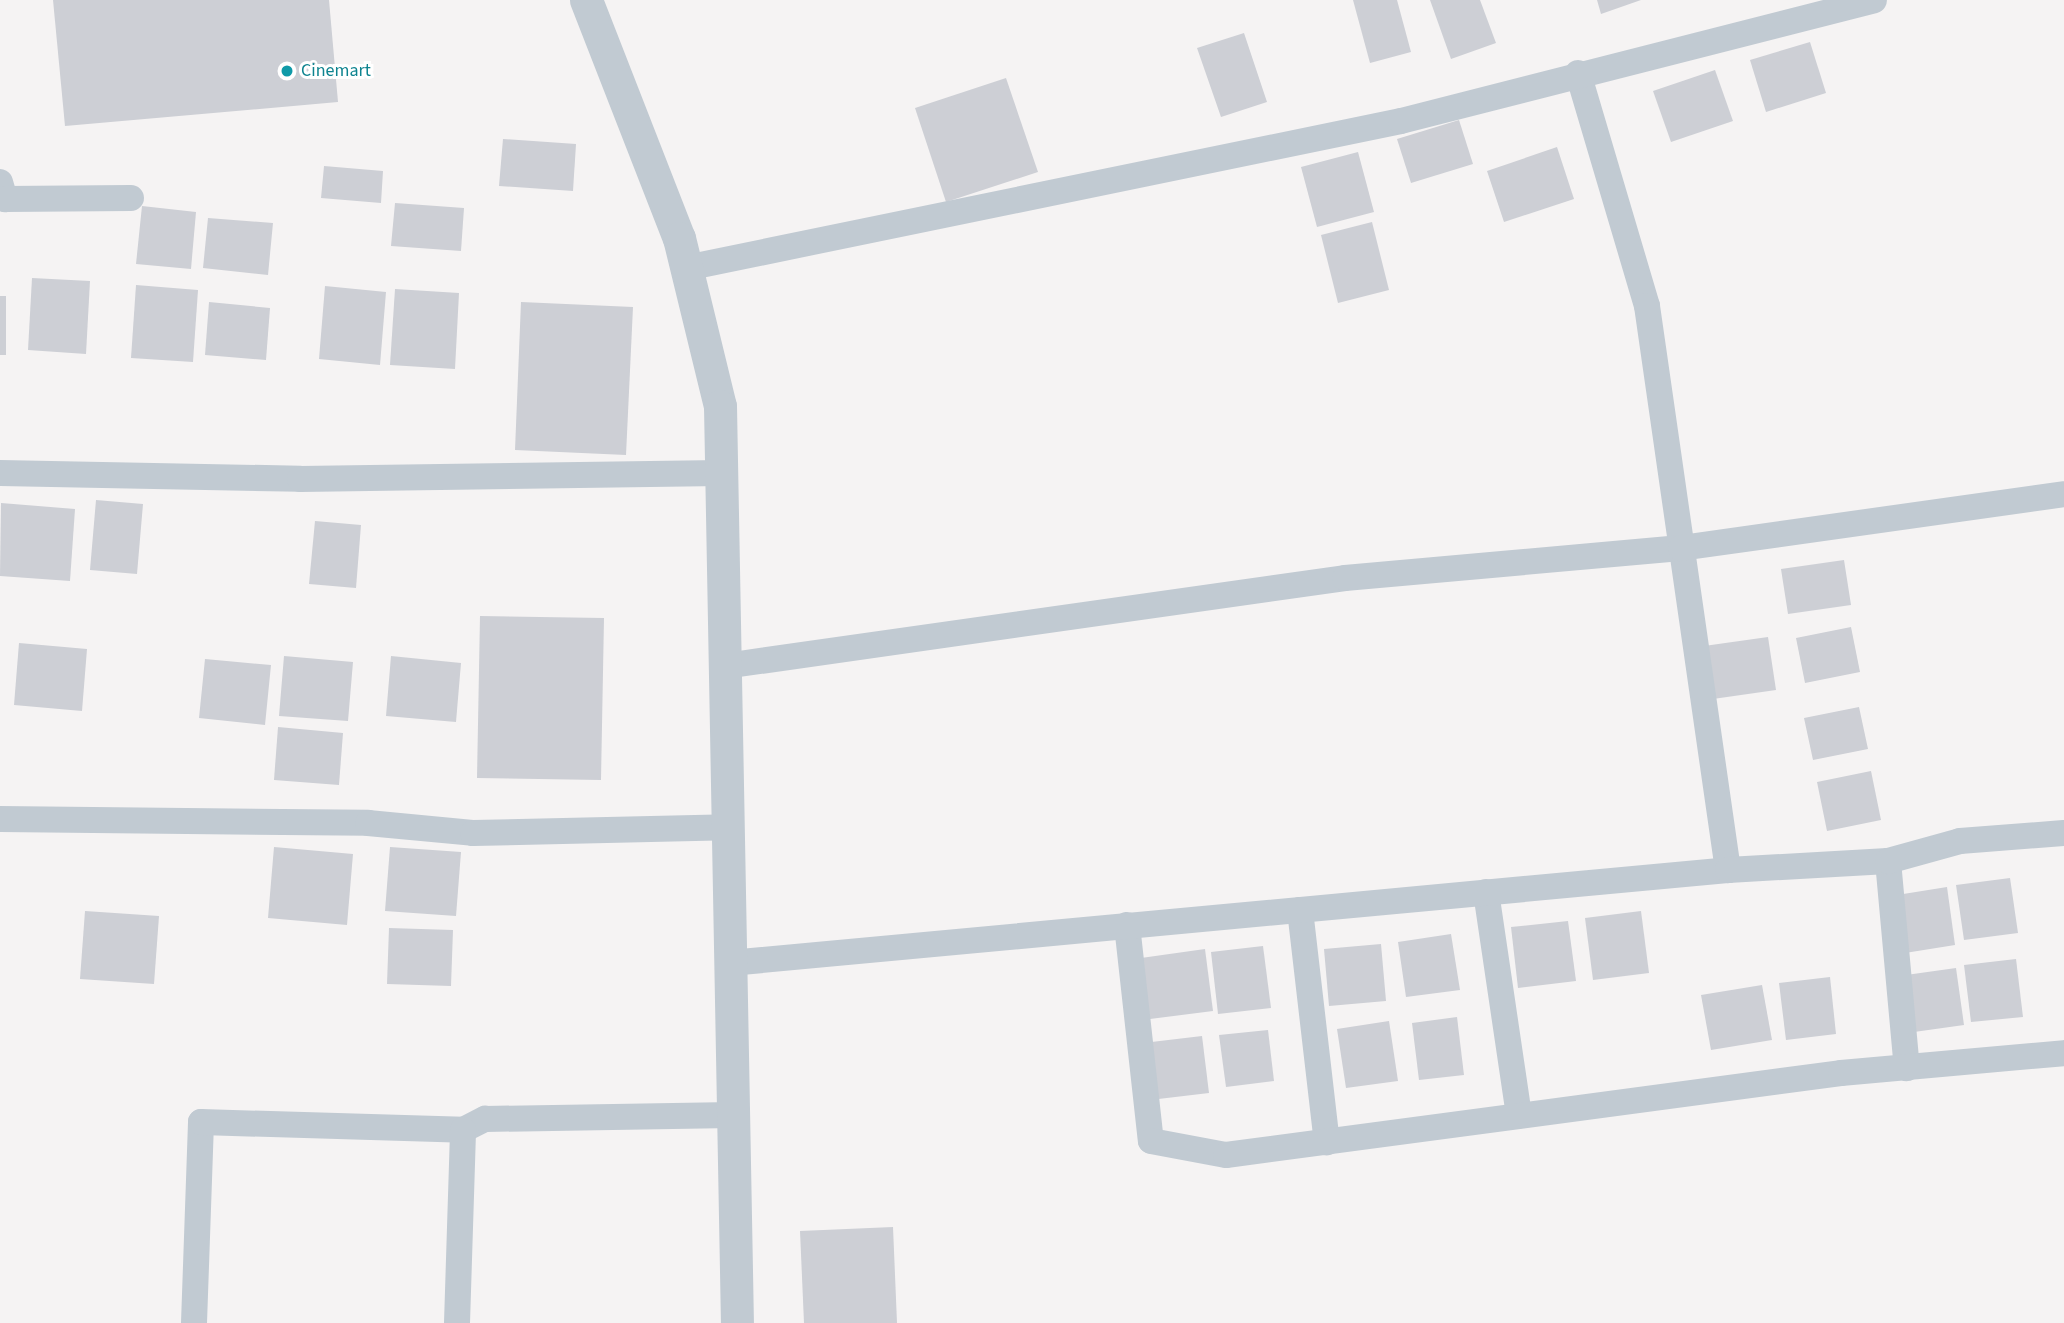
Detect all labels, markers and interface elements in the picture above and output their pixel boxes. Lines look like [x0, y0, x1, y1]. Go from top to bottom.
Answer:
place label: Cinemart [301, 60, 371, 82]
marker: Cinemart [279, 63, 295, 79]

